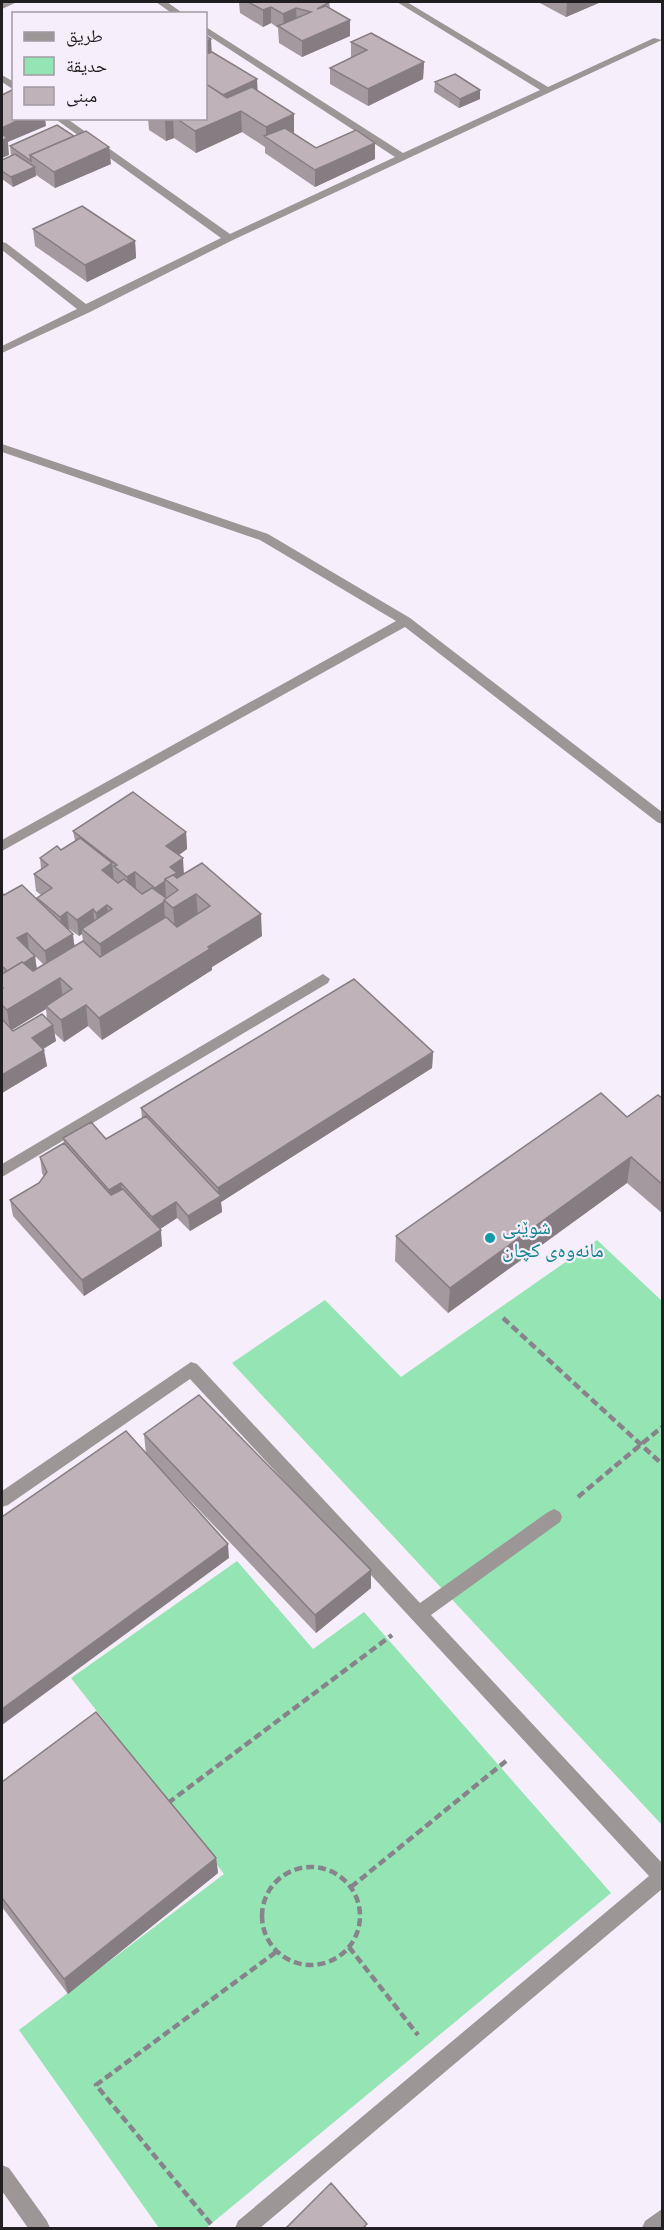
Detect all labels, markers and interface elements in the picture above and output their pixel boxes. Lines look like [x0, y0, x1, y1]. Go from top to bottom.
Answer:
legend [12, 12, 207, 120]
text: طريق [66, 24, 103, 47]
text: حديقة [66, 54, 107, 77]
text: مبنى [66, 84, 97, 107]
place label: شوێنی مانەوەی کچان [502, 1213, 604, 1263]
marker: شوێنی مانەوەی کچان [483, 1231, 497, 1245]

